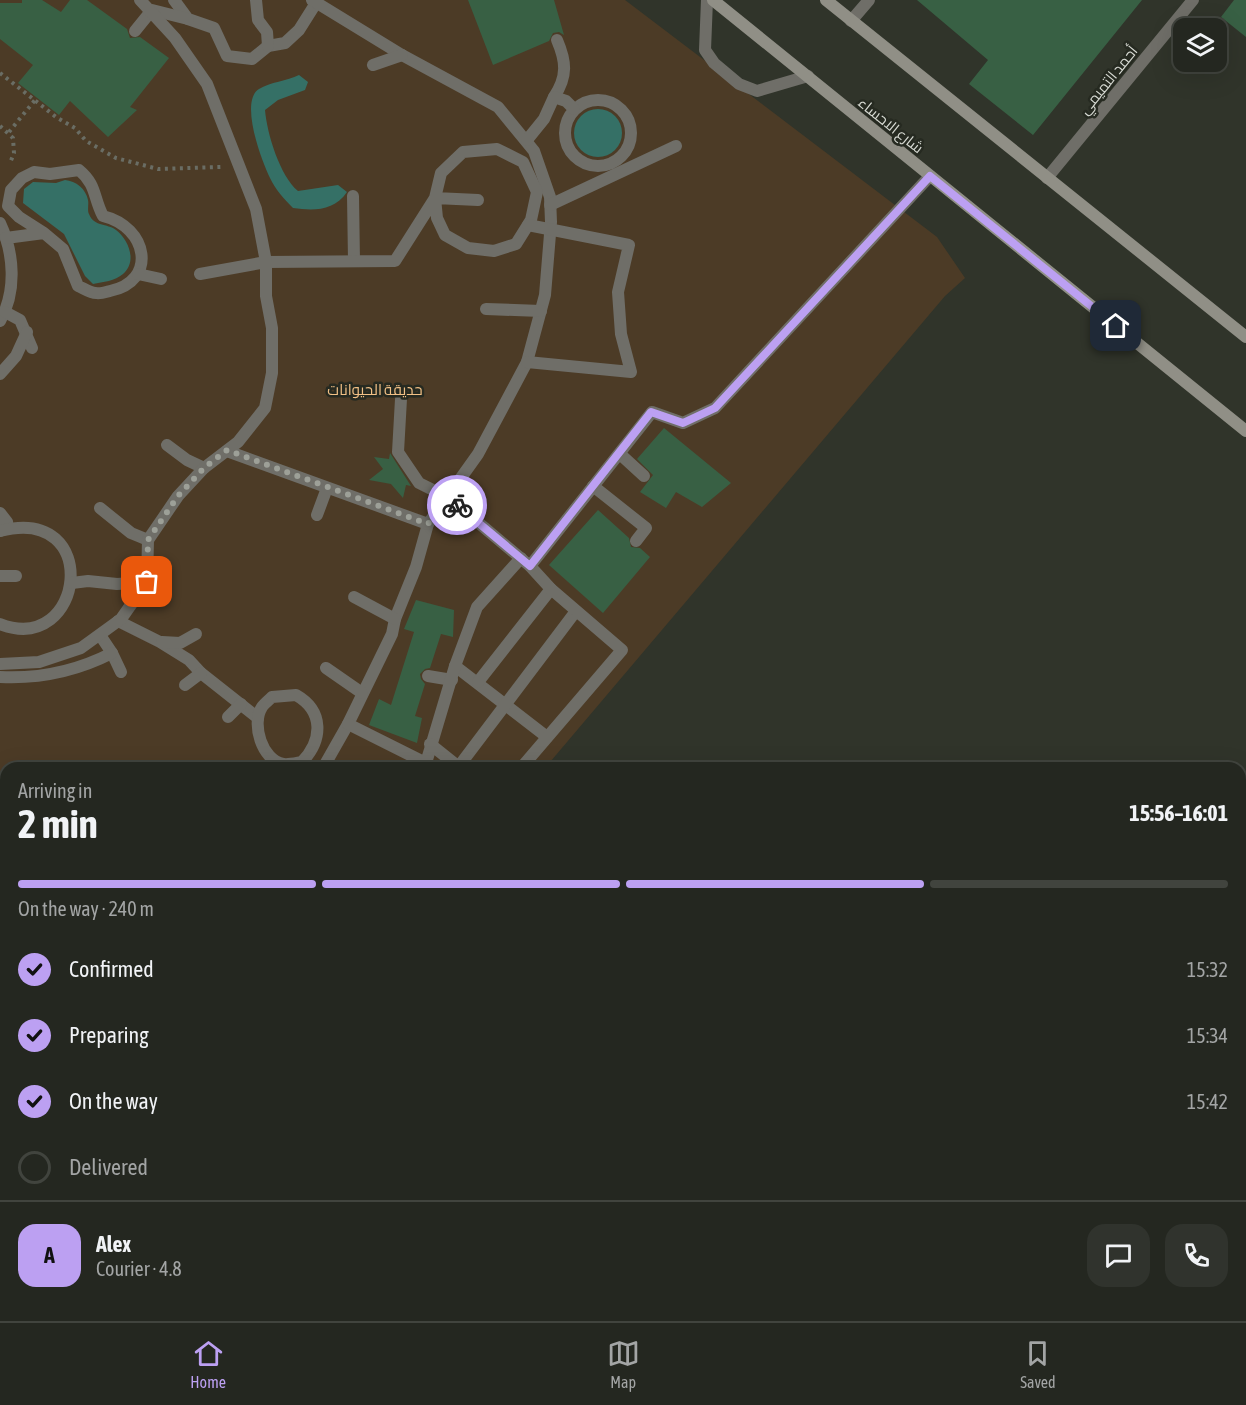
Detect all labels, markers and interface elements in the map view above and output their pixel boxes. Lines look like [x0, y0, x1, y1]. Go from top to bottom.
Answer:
map controls [1173, 18, 1227, 72]
button: layers [1173, 18, 1227, 72]
street label: أحمد التميمي [1074, 42, 1144, 120]
street label: شارع الاحساء [853, 94, 927, 159]
pin [1090, 300, 1141, 351]
icon: home [1099, 309, 1132, 342]
park label: حديقة الحيوانات [327, 381, 423, 399]
courier [427, 475, 487, 535]
icon: bike [441, 489, 474, 522]
pin [121, 556, 172, 607]
icon: bag [130, 565, 163, 598]
text: Arriving in [18, 779, 92, 802]
text: 15:56–16:01 [1129, 800, 1228, 826]
text: 2 min [18, 802, 98, 846]
text: On the way · 240 m [18, 897, 154, 920]
icon: check [18, 953, 51, 986]
text: Confirmed [69, 956, 154, 982]
text: 15:32 [1187, 958, 1228, 981]
icon: check [18, 1019, 51, 1052]
text: Preparing [69, 1022, 149, 1048]
text: 15:34 [1187, 1024, 1228, 1047]
icon: check [18, 1085, 51, 1118]
text: On the way [69, 1088, 158, 1114]
text: 15:42 [1187, 1090, 1228, 1113]
text: Delivered [69, 1154, 148, 1180]
button: chat [1087, 1224, 1150, 1287]
button: phone [1165, 1224, 1228, 1287]
text: Alex [96, 1231, 131, 1257]
text: A [44, 1242, 55, 1268]
text: Courier · 4.8 [96, 1257, 182, 1280]
tab: Home [190, 1337, 226, 1391]
tab: Map [607, 1337, 640, 1391]
tab: Saved [1020, 1337, 1056, 1391]

